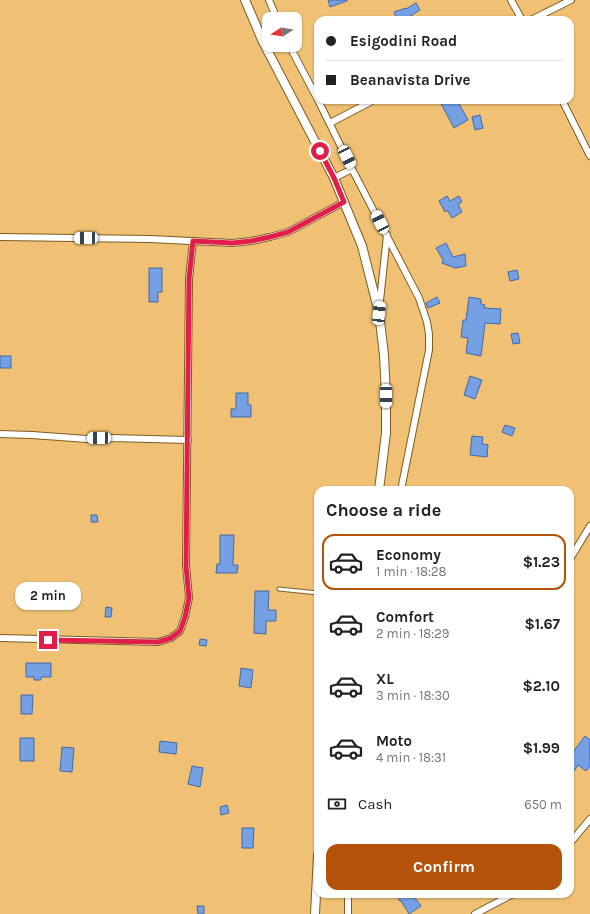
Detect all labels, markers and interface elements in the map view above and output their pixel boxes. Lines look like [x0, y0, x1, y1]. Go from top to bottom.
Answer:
north arrow [262, 12, 302, 52]
map controls [262, 12, 302, 52]
text: Esigodini Road [350, 32, 457, 50]
text: Beanavista Drive [350, 71, 471, 89]
route start [311, 142, 329, 160]
car [336, 144, 358, 170]
car [369, 209, 391, 235]
car [74, 232, 98, 244]
car [372, 300, 386, 326]
car [380, 384, 392, 408]
car [87, 432, 111, 444]
text: Choose a ride [326, 499, 441, 521]
icon: car [328, 544, 364, 580]
text: Economy [376, 546, 441, 564]
text: $1.23 [523, 553, 560, 571]
text: 1 min · 18:28 [376, 564, 447, 579]
callout: 2 min [15, 582, 81, 610]
text: 2 min [30, 588, 66, 603]
icon: car [328, 606, 364, 642]
text: Comfort [376, 608, 434, 626]
text: $1.67 [525, 615, 560, 633]
text: 2 min · 18:29 [376, 626, 449, 641]
route end [39, 631, 57, 649]
icon: car [328, 668, 364, 704]
text: XL [376, 670, 394, 688]
text: $2.10 [523, 677, 560, 695]
text: 3 min · 18:30 [376, 688, 450, 703]
icon: car [328, 730, 364, 766]
text: Moto [376, 732, 412, 750]
text: $1.99 [523, 739, 560, 757]
text: 4 min · 18:31 [376, 750, 446, 765]
icon: cash [326, 793, 348, 815]
text: Cash [358, 795, 392, 813]
text: 650 m [524, 797, 562, 812]
button: Confirm [326, 844, 562, 890]

